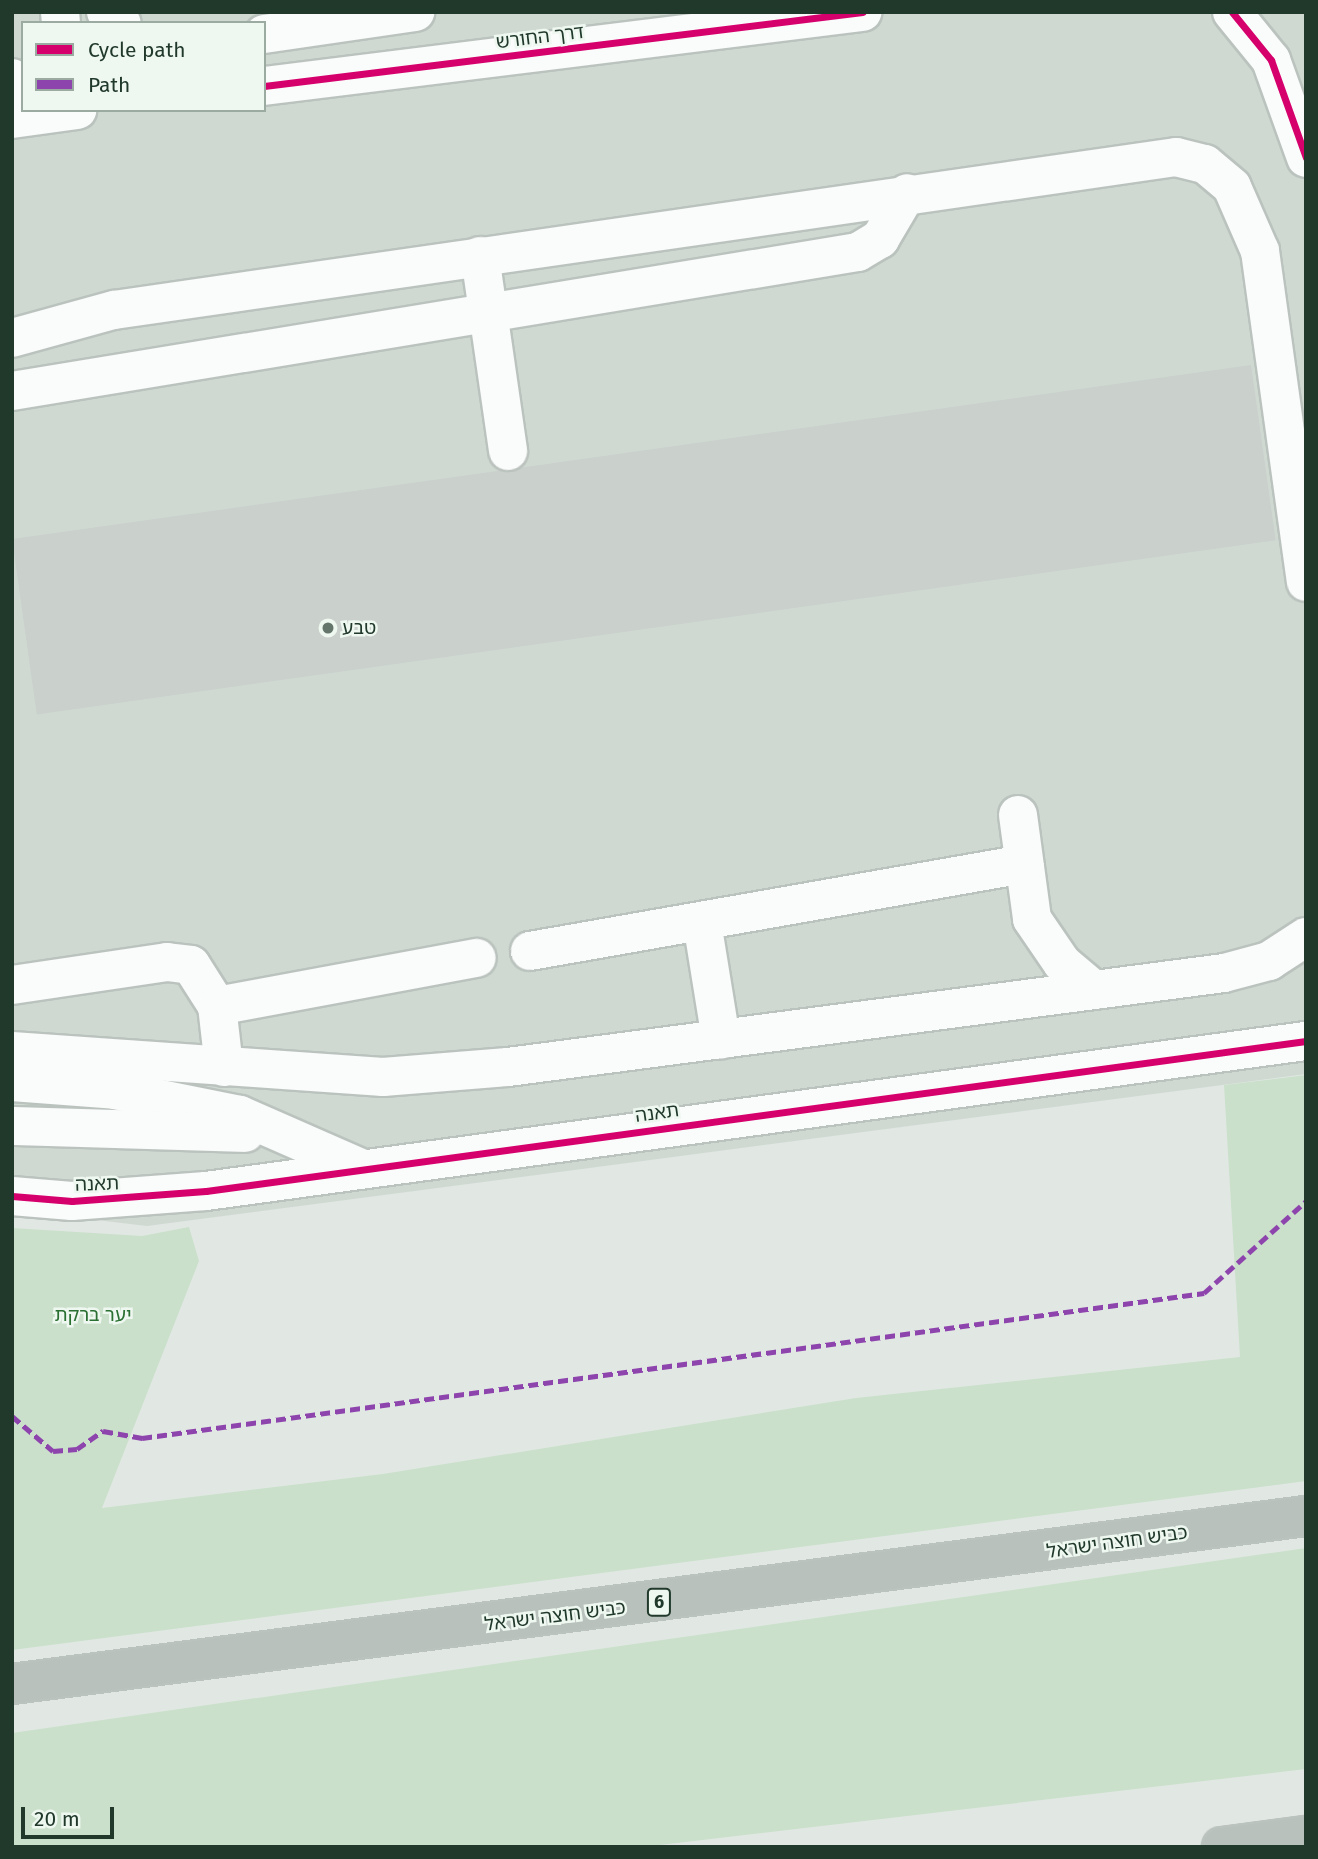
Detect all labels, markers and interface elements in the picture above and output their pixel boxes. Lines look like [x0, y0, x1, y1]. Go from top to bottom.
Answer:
street label: דרך החורש [495, 20, 585, 54]
legend [21, 21, 266, 112]
text: Cycle path [88, 37, 186, 63]
text: Path [88, 72, 130, 98]
place label: טבע [342, 617, 376, 639]
marker: טבע [320, 620, 336, 636]
street label: תאנה [634, 1099, 680, 1127]
street label: תאנה [75, 1172, 119, 1196]
park label: יער ברקת [54, 1304, 132, 1326]
street label: כביש חוצה ישראל [1045, 1521, 1189, 1563]
road number: 6 [647, 1588, 671, 1616]
street label: כביש חוצה ישראל [483, 1596, 627, 1636]
scale bar [24, 1792, 117, 1836]
text: 20 m [34, 1806, 80, 1832]

